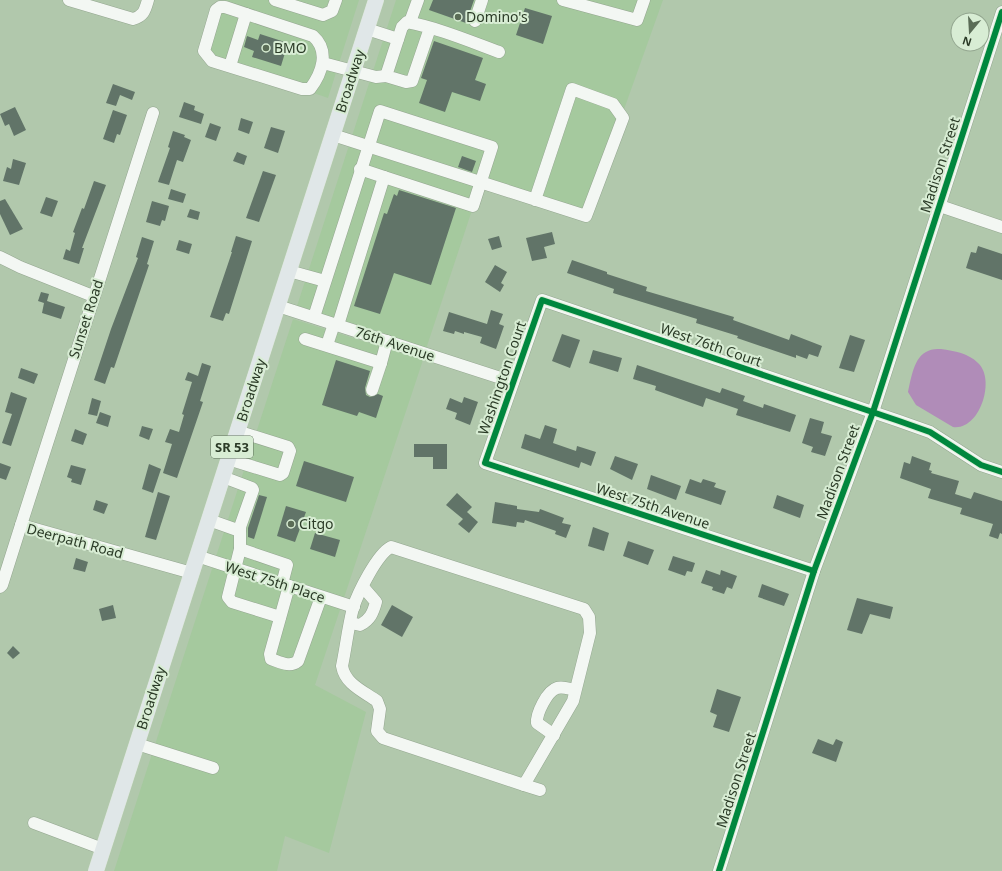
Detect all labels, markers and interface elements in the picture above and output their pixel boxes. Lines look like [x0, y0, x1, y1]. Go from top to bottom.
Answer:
place label: Domino's [466, 7, 528, 26]
marker: Domino's [453, 12, 463, 22]
north arrow [950, 12, 990, 52]
text: N [960, 33, 973, 51]
place label: BMO [274, 38, 307, 57]
marker: BMO [261, 43, 271, 53]
street label: Broadway [330, 46, 369, 115]
street label: Madison Street [915, 115, 964, 215]
street label: Sunset Road [64, 277, 107, 361]
street label: Washington Court [473, 318, 530, 437]
street label: West 76th Court [658, 318, 764, 371]
street label: 76th Avenue [353, 322, 437, 365]
street label: Broadway [231, 355, 270, 424]
street label: Madison Street [812, 422, 863, 522]
road number: SR 53 [211, 436, 253, 458]
street label: West 75th Avenue [594, 478, 713, 533]
place label: Citgo [299, 514, 334, 533]
street label: Deerpath Road [25, 518, 126, 563]
marker: Citgo [286, 519, 296, 529]
street label: West 75th Place [223, 556, 328, 607]
street label: Broadway [131, 663, 170, 732]
street label: Madison Street [711, 730, 760, 830]

